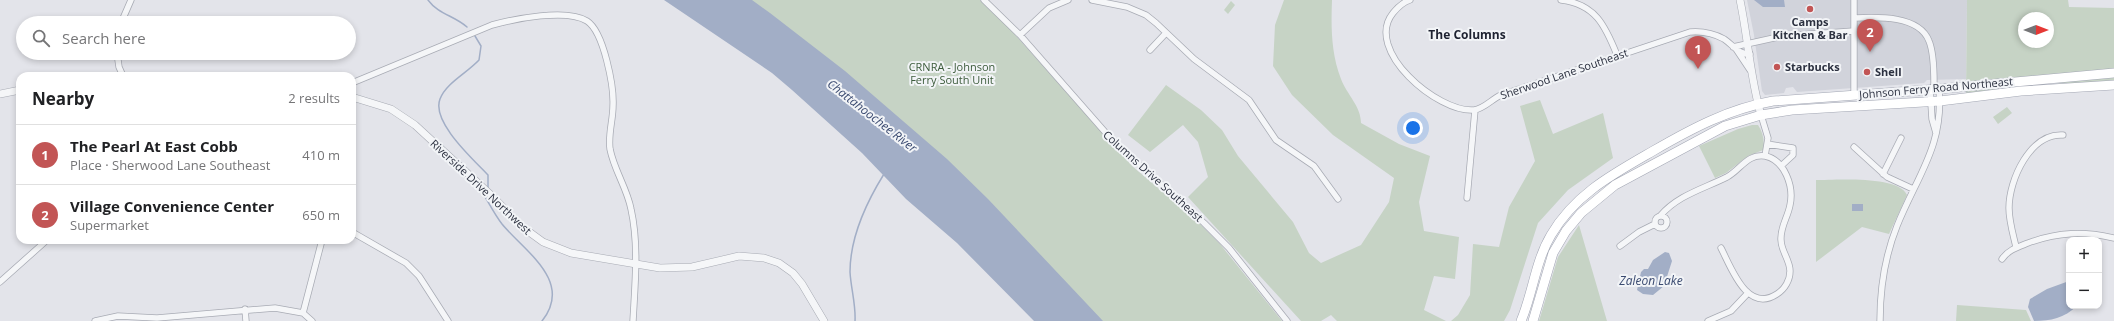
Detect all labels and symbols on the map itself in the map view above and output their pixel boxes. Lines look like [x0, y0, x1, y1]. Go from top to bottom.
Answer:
marker: Camps Kitchen & Bar [1805, 4, 1815, 14]
north arrow [2018, 12, 2054, 48]
place label: Camps Kitchen & Bar [1772, 14, 1848, 42]
pin: 2 [1857, 19, 1883, 52]
district label: The Columns [1428, 26, 1506, 43]
pin: 1 [1685, 36, 1711, 69]
street label: Sherwood Lane Southeast [1498, 45, 1630, 102]
park label: CRNRA - Johnson Ferry South Unit [909, 59, 995, 87]
place label: Starbucks [1785, 59, 1840, 74]
marker: Starbucks [1772, 62, 1782, 72]
place label: Shell [1875, 64, 1902, 79]
marker: Shell [1862, 67, 1872, 77]
street label: Johnson Ferry Road Northeast [1857, 73, 2014, 102]
water label: Chattahoochee River [824, 75, 922, 157]
your location [1403, 118, 1423, 138]
street label: Columns Drive Southeast [1100, 127, 1206, 225]
street label: Riverside Drive Northwest [428, 136, 535, 238]
water label: Zaleon Lake [1618, 272, 1683, 289]

